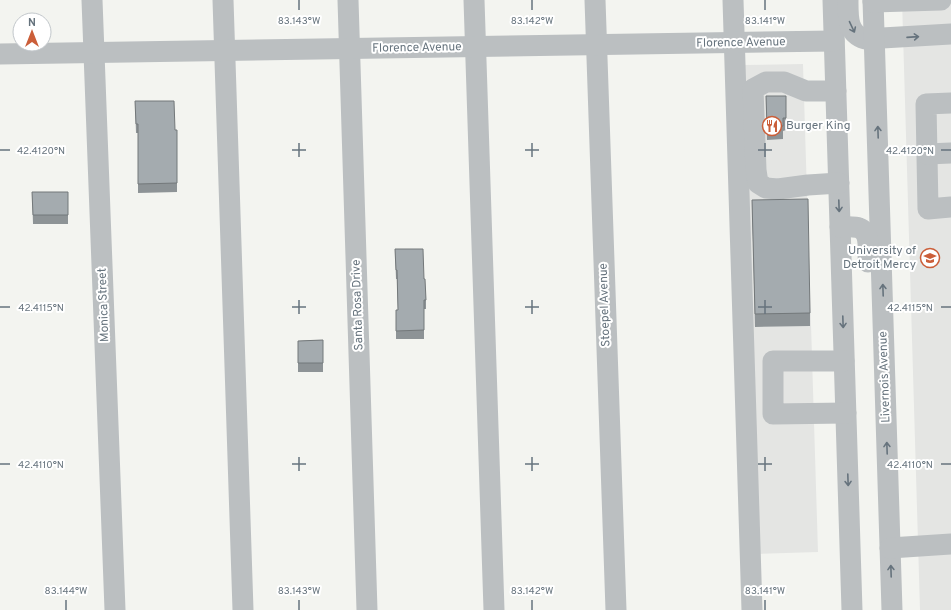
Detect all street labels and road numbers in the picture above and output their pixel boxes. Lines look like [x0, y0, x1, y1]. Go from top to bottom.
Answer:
street label: Florence Avenue [696, 34, 786, 52]
street label: Florence Avenue [372, 39, 462, 57]
street label: Santa Rosa Drive [348, 259, 368, 351]
street label: Stoepel Avenue [596, 263, 614, 347]
street label: Monica Street [95, 268, 113, 342]
street label: Livernois Avenue [875, 331, 895, 423]

